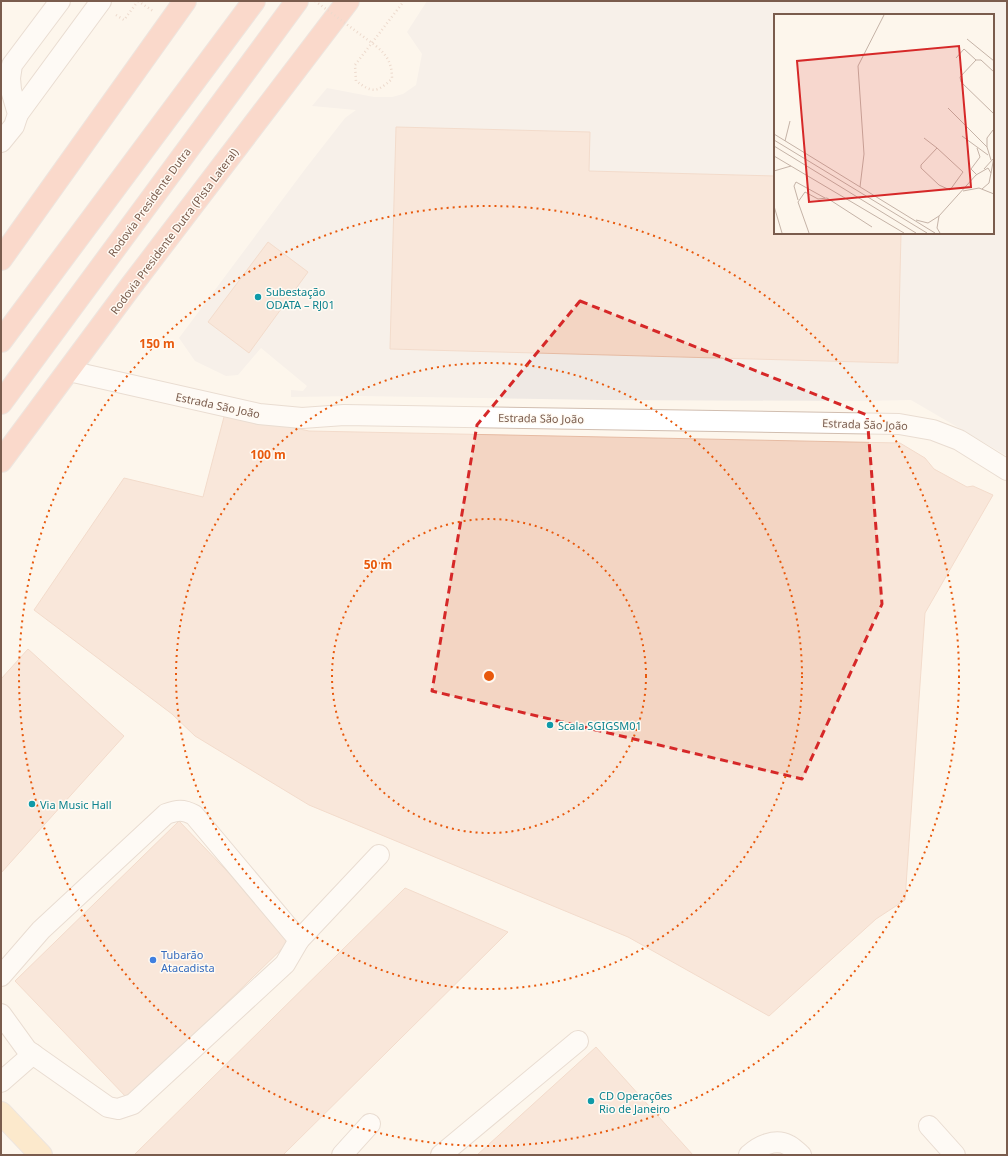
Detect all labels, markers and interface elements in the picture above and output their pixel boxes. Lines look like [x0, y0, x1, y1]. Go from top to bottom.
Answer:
inset map [774, 14, 994, 234]
street label: Rodovia Presidente Dutra [104, 144, 194, 260]
street label: Rodovia Presidente Dutra (Pista Lateral) [107, 145, 241, 317]
place label: Subestação ODATA – RJ01 [266, 284, 335, 312]
marker: Subestação ODATA – RJ01 [253, 292, 263, 302]
text: 150 m [139, 335, 175, 352]
street label: Estrada São João [174, 389, 262, 421]
street label: Estrada São João [498, 410, 584, 426]
street label: Estrada São João [822, 415, 909, 433]
text: 100 m [250, 446, 286, 463]
text: 50 m [364, 556, 392, 573]
centre of rings [482, 669, 496, 683]
place label: Scala SGIGSM01 [558, 718, 642, 733]
marker: Scala SGIGSM01 [545, 720, 555, 730]
place label: Via Music Hall [40, 797, 112, 812]
marker: Via Music Hall [27, 799, 37, 809]
place label: Tubarão Atacadista [161, 947, 215, 975]
marker: Tubarão Atacadista [148, 955, 158, 965]
place label: CD Operações Rio de Janeiro [599, 1088, 672, 1116]
marker: CD Operações Rio de Janeiro [586, 1096, 596, 1106]

